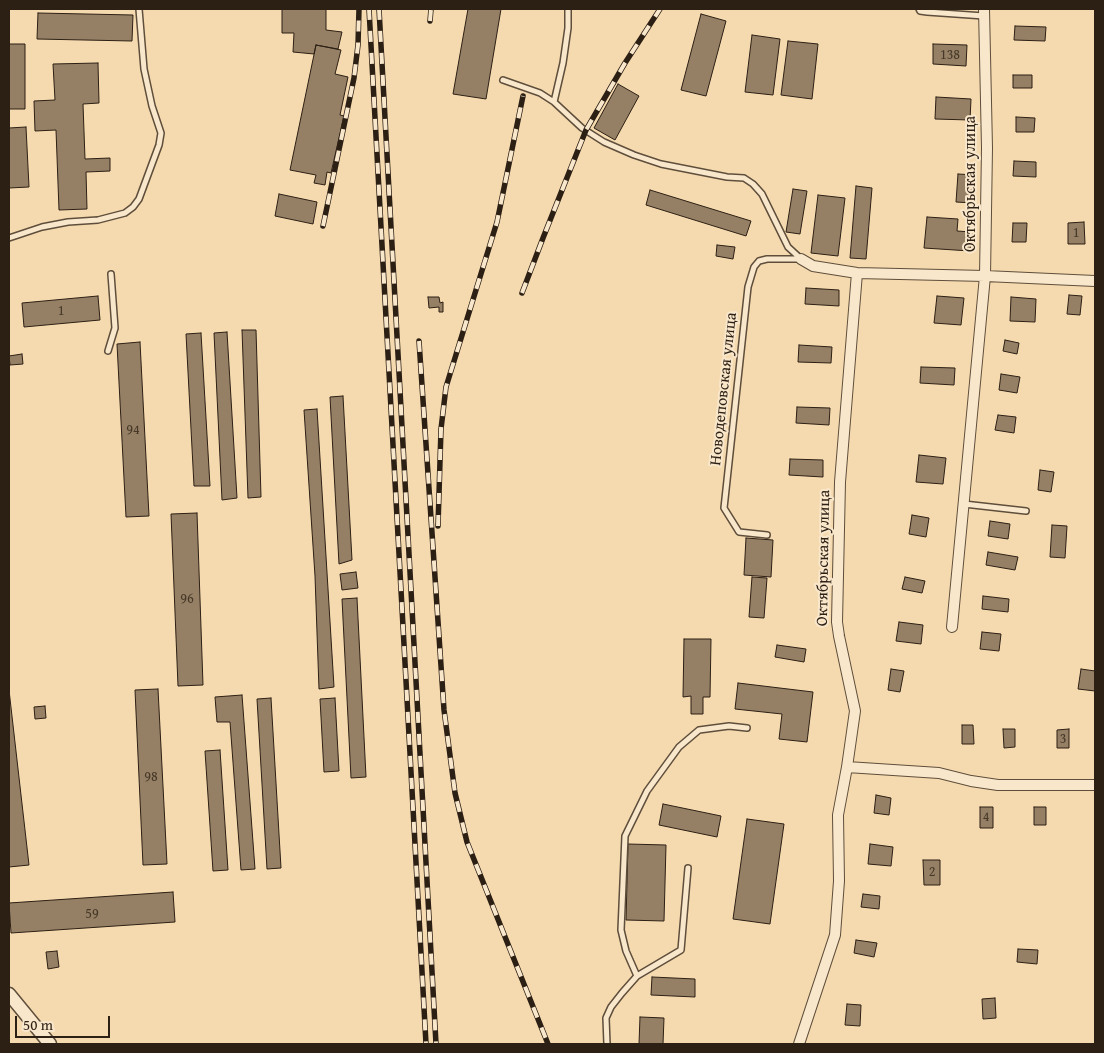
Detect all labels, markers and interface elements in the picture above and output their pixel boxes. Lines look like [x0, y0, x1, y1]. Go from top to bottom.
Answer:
house number: 138 [940, 47, 960, 63]
street label: Октябрьская улица [961, 116, 981, 252]
house number: 1 [1073, 225, 1079, 241]
house number: 1 [58, 303, 64, 319]
street label: Новодеповская улица [706, 311, 742, 467]
house number: 94 [126, 422, 140, 438]
street label: Октябрьская улица [813, 490, 835, 626]
house number: 96 [180, 591, 194, 607]
house number: 3 [1060, 731, 1066, 747]
house number: 98 [144, 769, 158, 785]
house number: 4 [983, 809, 989, 825]
house number: 2 [929, 864, 935, 880]
house number: 59 [85, 906, 99, 922]
scale bar [18, 1006, 112, 1038]
text: 50 m [23, 1014, 53, 1035]

